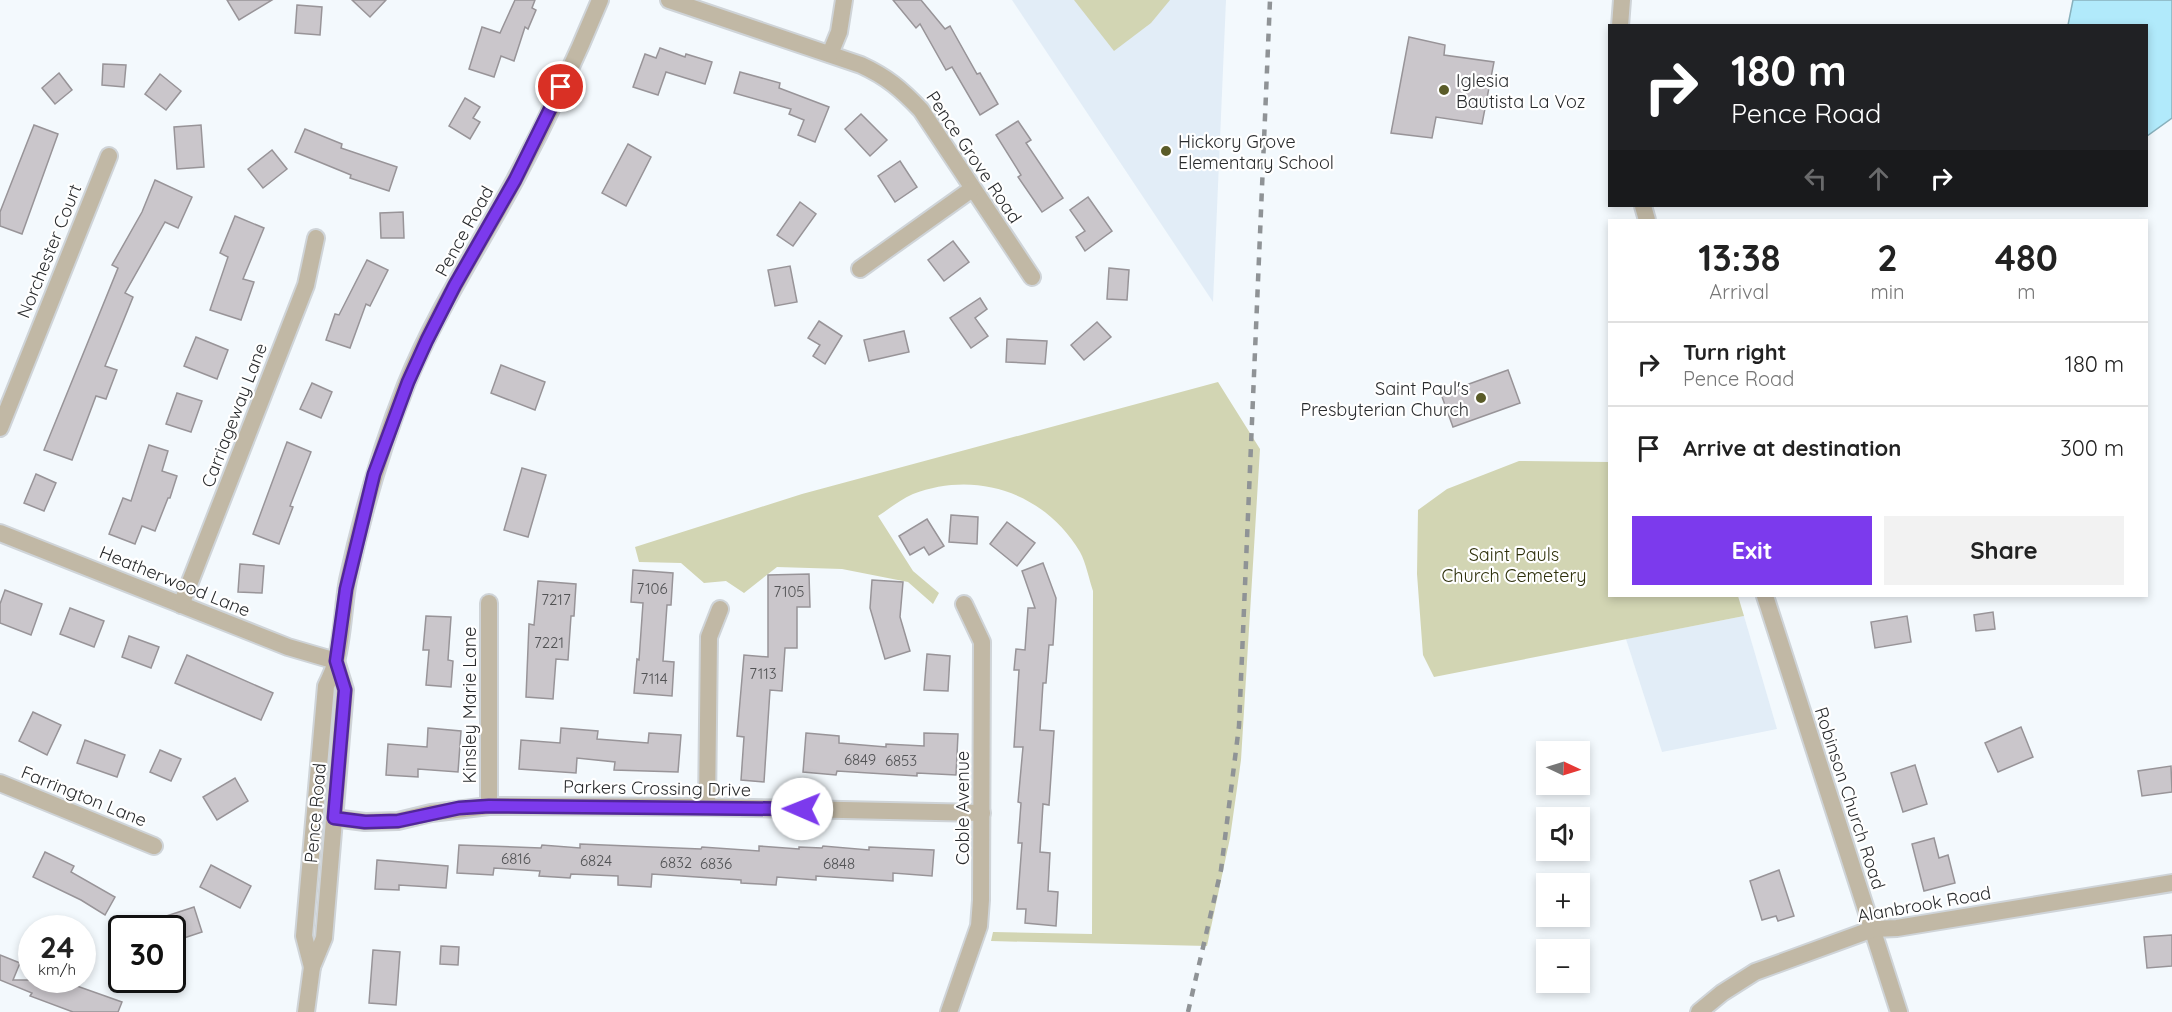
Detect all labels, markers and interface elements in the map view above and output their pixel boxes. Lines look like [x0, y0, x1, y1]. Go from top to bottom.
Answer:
text: 180 m [1731, 44, 1847, 97]
icon: right [1632, 48, 1710, 126]
pin [535, 61, 586, 112]
place label: Iglesia Bautista La Voz [1456, 69, 1585, 113]
icon: arrive [544, 70, 577, 103]
marker: Iglesia Bautista La Voz [1437, 83, 1451, 97]
street label: Pence Grove Road [921, 87, 1027, 227]
text: Pence Road [1731, 96, 1881, 130]
place label: Hickory Grove Elementary School [1178, 130, 1334, 174]
marker: Hickory Grove Elementary School [1159, 144, 1173, 158]
icon: left [1799, 162, 1832, 195]
icon: ahead [1862, 162, 1895, 195]
icon: right [1925, 162, 1958, 195]
street label: Norchester Court [12, 181, 86, 321]
street label: Pence Road [430, 182, 498, 280]
text: 13:38 [1698, 235, 1780, 280]
text: 2 [1877, 235, 1898, 280]
text: 480 [1995, 235, 2058, 280]
text: Arrival [1709, 279, 1769, 304]
text: min [1871, 279, 1905, 304]
text: m [2017, 279, 2035, 304]
text: Turn right [1683, 338, 1787, 366]
street label: Carriageway Lane [196, 339, 272, 491]
icon: right [1632, 348, 1665, 381]
text: 180 m [2065, 350, 2124, 378]
text: Pence Road [1683, 366, 1794, 391]
place label: Saint Paul's Presbyterian Church [1301, 377, 1469, 421]
marker: Saint Paul's Presbyterian Church [1474, 391, 1488, 405]
icon: arrive [1632, 432, 1665, 465]
text: Arrive at destination [1683, 434, 1901, 462]
text: 300 m [2060, 434, 2124, 462]
button: Exit [1632, 516, 1872, 585]
button: Share [1884, 516, 2124, 585]
street label: Heatherwood Lane [96, 540, 254, 622]
park label: Saint Pauls Church Cemetery [1441, 543, 1587, 587]
house number: 7106 [637, 579, 667, 598]
house number: 7105 [773, 582, 805, 601]
house number: 7217 [541, 590, 571, 609]
street label: Kinsley Marie Lane [458, 627, 481, 783]
house number: 7221 [534, 633, 564, 652]
house number: 7113 [749, 664, 777, 683]
house number: 7114 [640, 669, 668, 688]
street label: Robinson Church Road [1810, 704, 1890, 892]
north arrow [1536, 741, 1590, 795]
map controls [1536, 741, 1590, 993]
house number: 6849 [844, 750, 876, 769]
house number: 6853 [885, 751, 917, 770]
street label: Coble Avenue [951, 751, 974, 865]
street label: Farrington Lane [18, 760, 150, 832]
street label: Pence Road [299, 762, 331, 864]
street label: Parkers Crossing Drive [563, 775, 751, 801]
position arrow [770, 777, 834, 841]
button: sound [1536, 807, 1590, 861]
house number: 6816 [501, 849, 531, 868]
house number: 6824 [580, 851, 612, 870]
house number: 6832 [660, 853, 692, 872]
house number: 6836 [700, 854, 732, 873]
house number: 6848 [823, 854, 855, 873]
button: + [1536, 873, 1590, 927]
street label: Alanbrook Road [1855, 881, 1993, 927]
speed limit sign: 30 [108, 915, 186, 993]
text: 24 [40, 928, 74, 966]
button: − [1536, 939, 1590, 993]
text: km/h [38, 960, 76, 979]

